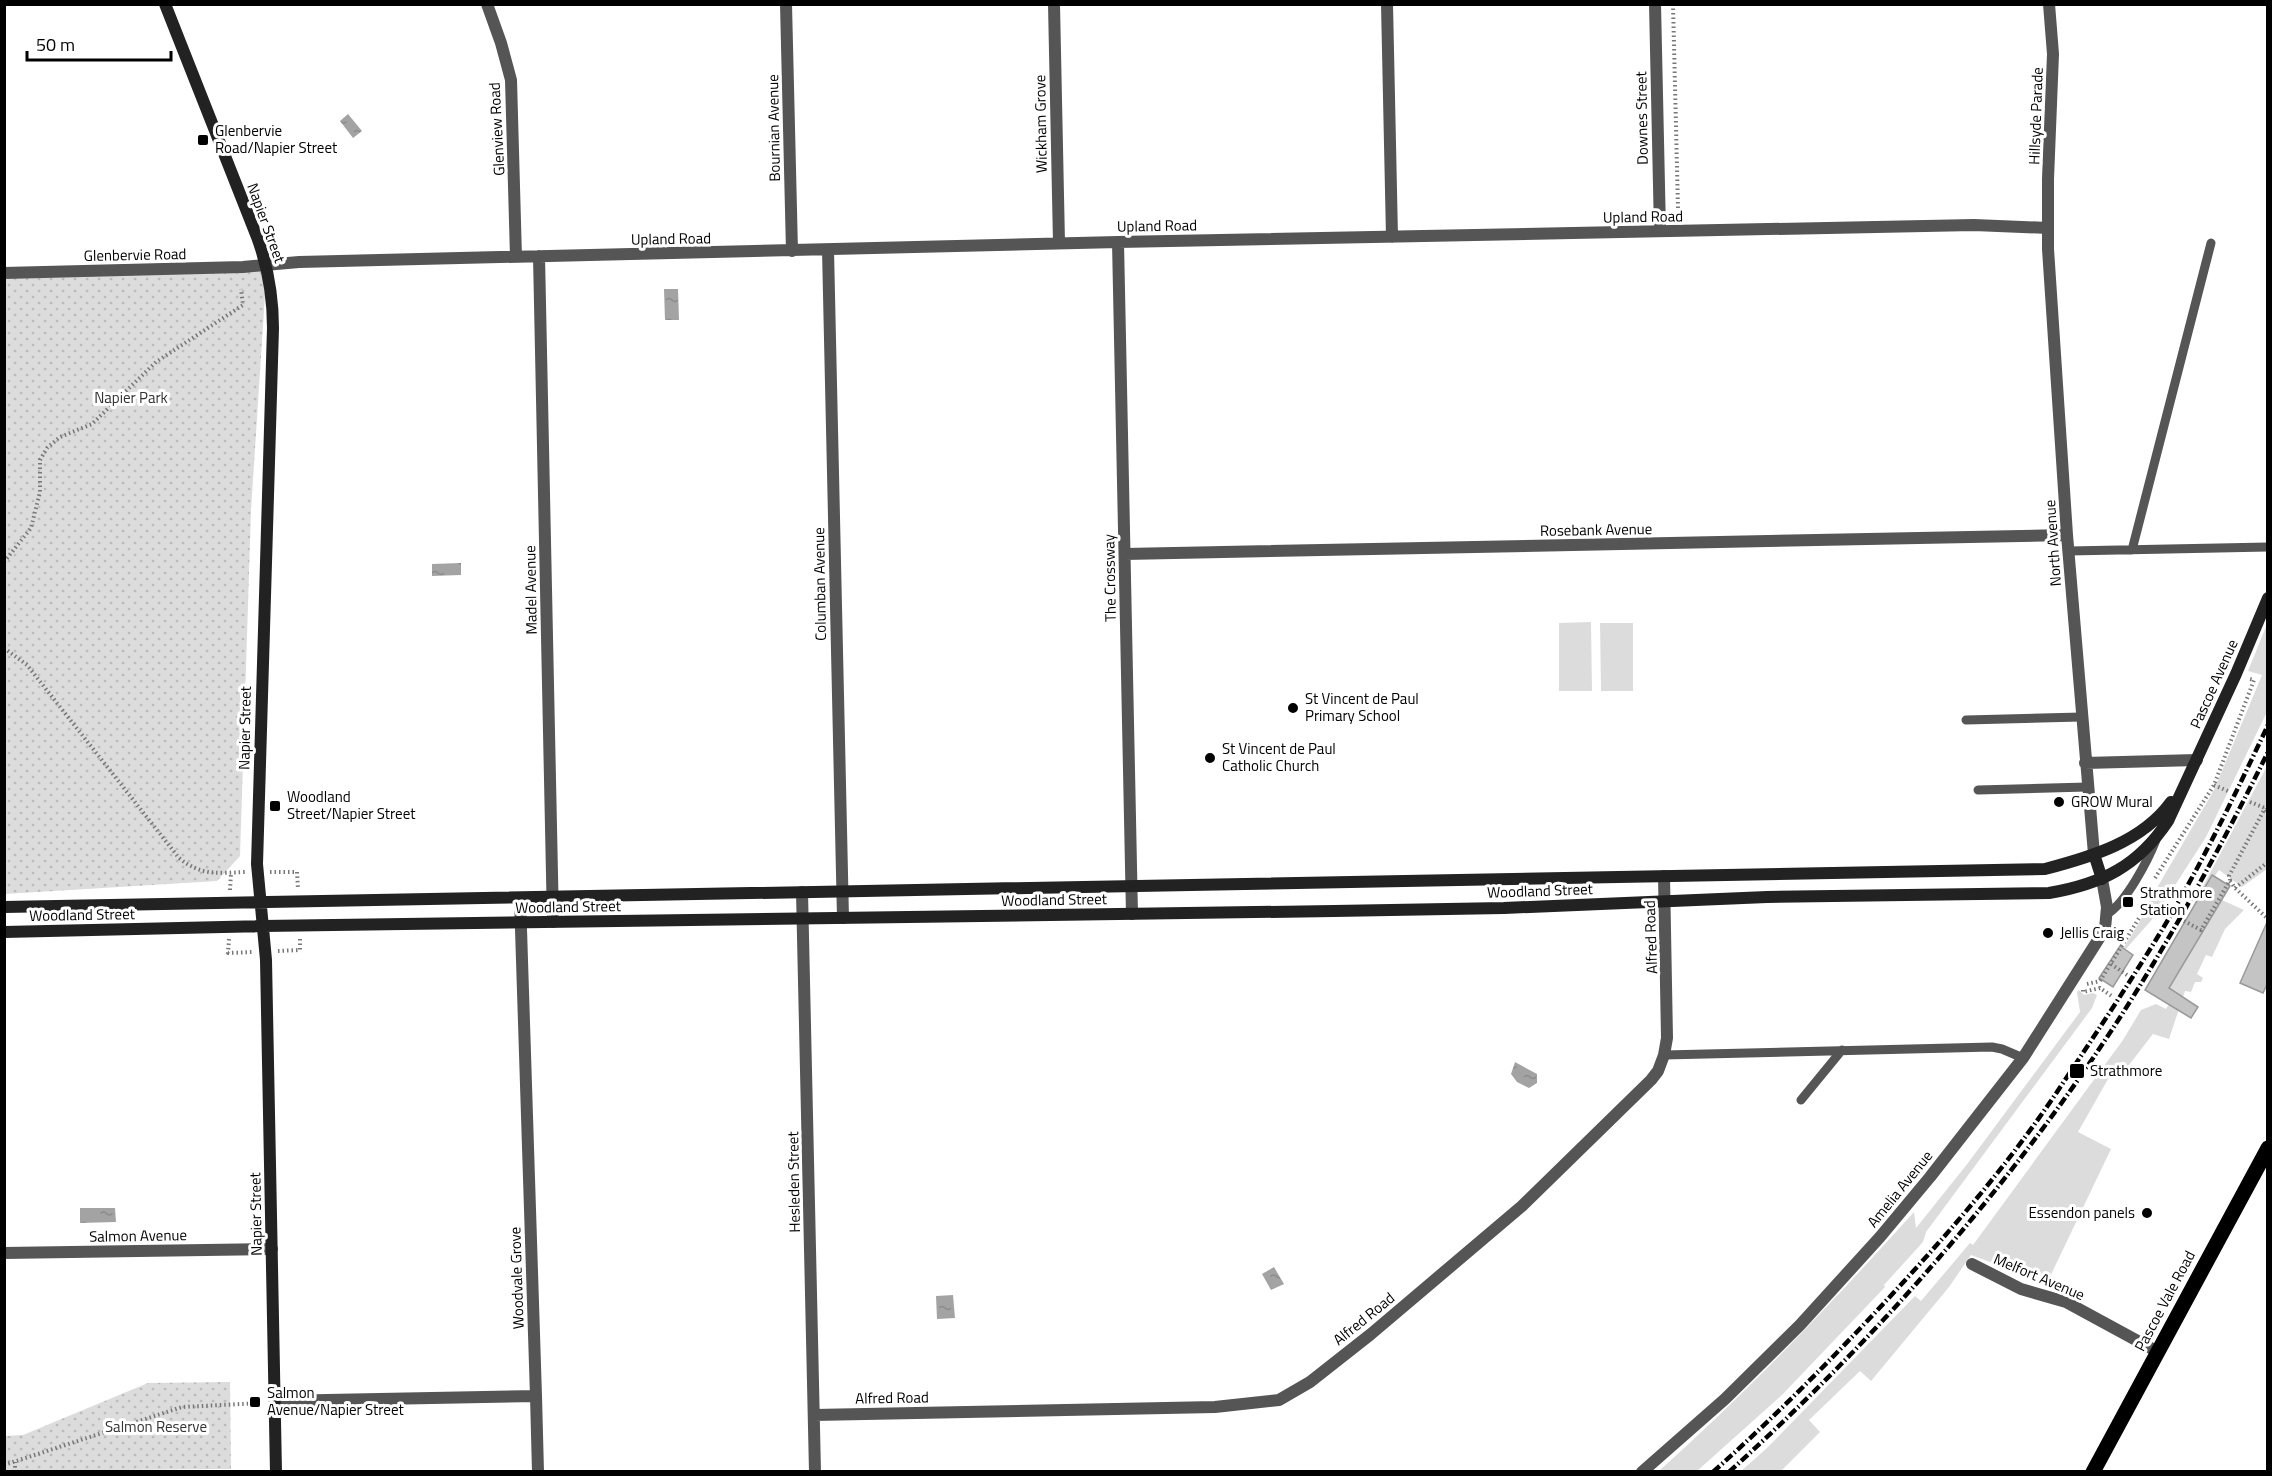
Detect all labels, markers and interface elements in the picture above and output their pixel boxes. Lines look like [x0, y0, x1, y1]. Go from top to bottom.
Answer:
scale bar [27, 24, 171, 62]
text: 50 m [36, 31, 75, 58]
street label: Hillsyde Parade [2022, 67, 2049, 165]
street label: Downes Street [1629, 70, 1654, 165]
street label: Bournian Avenue [761, 74, 786, 182]
street label: Wickham Grove [1028, 75, 1053, 173]
street label: Glenview Road [483, 82, 510, 176]
place label: Glenbervie Road/Napier Street [215, 119, 338, 159]
marker: Glenbervie Road/Napier Street [196, 133, 210, 147]
street label: Napier Street [241, 180, 292, 267]
street label: Upland Road [1603, 204, 1683, 229]
street label: Upland Road [1117, 213, 1197, 238]
street label: Upland Road [631, 226, 711, 251]
street label: Glenbervie Road [83, 242, 187, 267]
park label: Napier Park [94, 386, 168, 409]
street label: North Avenue [2038, 499, 2067, 587]
street label: Rosebank Avenue [1540, 517, 1652, 542]
street label: Columban Avenue [807, 527, 832, 641]
street label: The Crossway [1097, 534, 1122, 622]
street label: Madel Avenue [518, 545, 543, 635]
street label: Pascoe Avenue [2184, 636, 2243, 732]
street label: Napier Street [232, 685, 257, 770]
place label: St Vincent de Paul Primary School [1305, 687, 1419, 727]
marker: St Vincent de Paul Primary School [1286, 701, 1300, 715]
place label: St Vincent de Paul Catholic Church [1222, 737, 1336, 777]
marker: St Vincent de Paul Catholic Church [1203, 751, 1217, 765]
place label: Woodland Street/Napier Street [287, 785, 416, 825]
place label: GROW Mural [2071, 790, 2153, 813]
marker: GROW Mural [2052, 795, 2066, 809]
marker: Woodland Street/Napier Street [268, 799, 282, 813]
street label: Woodland Street [1487, 877, 1594, 904]
place label: Strathmore Station [2140, 881, 2212, 921]
street label: Woodland Street [1001, 887, 1108, 912]
street label: Woodland Street [515, 894, 622, 919]
marker: Strathmore Station [2121, 895, 2135, 909]
street label: Alfred Road [1638, 900, 1663, 974]
street label: Woodland Street [29, 902, 136, 927]
place label: Jellis Craig [2060, 921, 2124, 944]
marker: Jellis Craig [2041, 926, 2055, 940]
place label: Strathmore [2090, 1059, 2162, 1082]
marker: Strathmore [2068, 1062, 2086, 1080]
street label: Hesleden Street [781, 1130, 806, 1233]
street label: Amelia Avenue [1861, 1145, 1938, 1232]
street label: Napier Street [243, 1171, 268, 1256]
place label: Essendon panels [2028, 1201, 2135, 1224]
marker: Essendon panels [2140, 1206, 2154, 1220]
street label: Salmon Avenue [89, 1223, 187, 1248]
street label: Woodvale Grove [503, 1226, 530, 1330]
street label: Pascoe Vale Road [2128, 1246, 2201, 1355]
street label: Melfort Avenue [1990, 1247, 2088, 1306]
street label: Alfred Road [1328, 1286, 1400, 1351]
place label: Salmon Avenue/Napier Street [267, 1381, 404, 1421]
street label: Alfred Road [855, 1385, 929, 1410]
marker: Salmon Avenue/Napier Street [248, 1395, 262, 1409]
park label: Salmon Reserve [105, 1415, 207, 1438]

